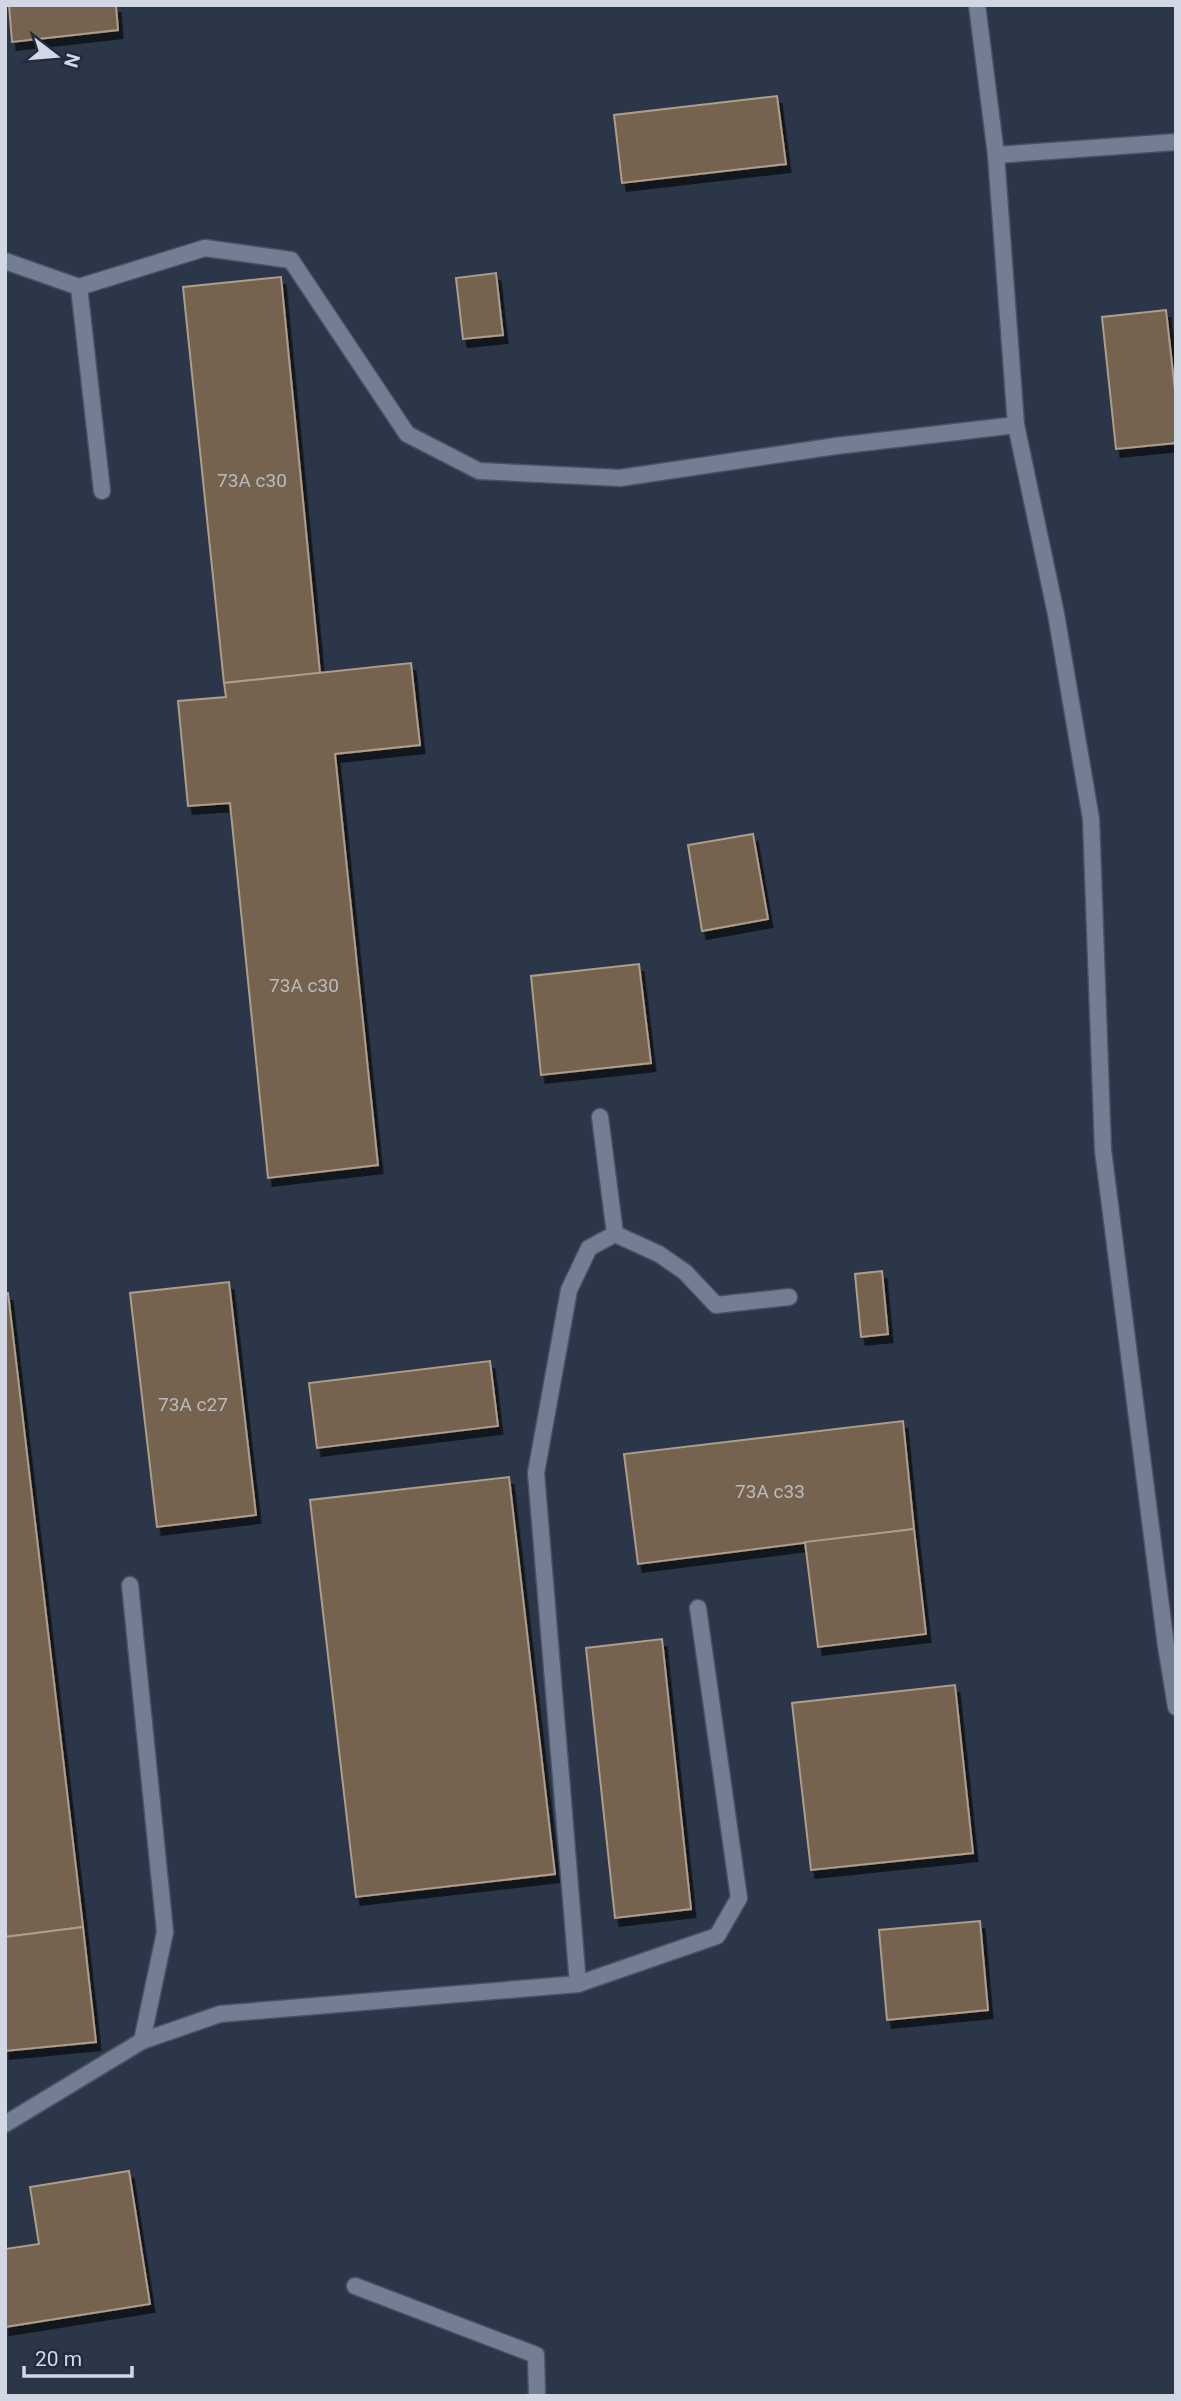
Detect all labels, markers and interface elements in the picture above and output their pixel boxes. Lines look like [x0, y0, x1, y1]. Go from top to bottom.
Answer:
north arrow [21, 21, 91, 91]
text: N [59, 51, 85, 70]
house number: 73А с30 [217, 469, 287, 492]
house number: 73А с30 [269, 974, 339, 997]
house number: 73А с27 [158, 1393, 228, 1416]
house number: 73А с33 [735, 1480, 805, 1503]
scale bar [24, 2334, 133, 2378]
text: 20 m [35, 2347, 82, 2371]

